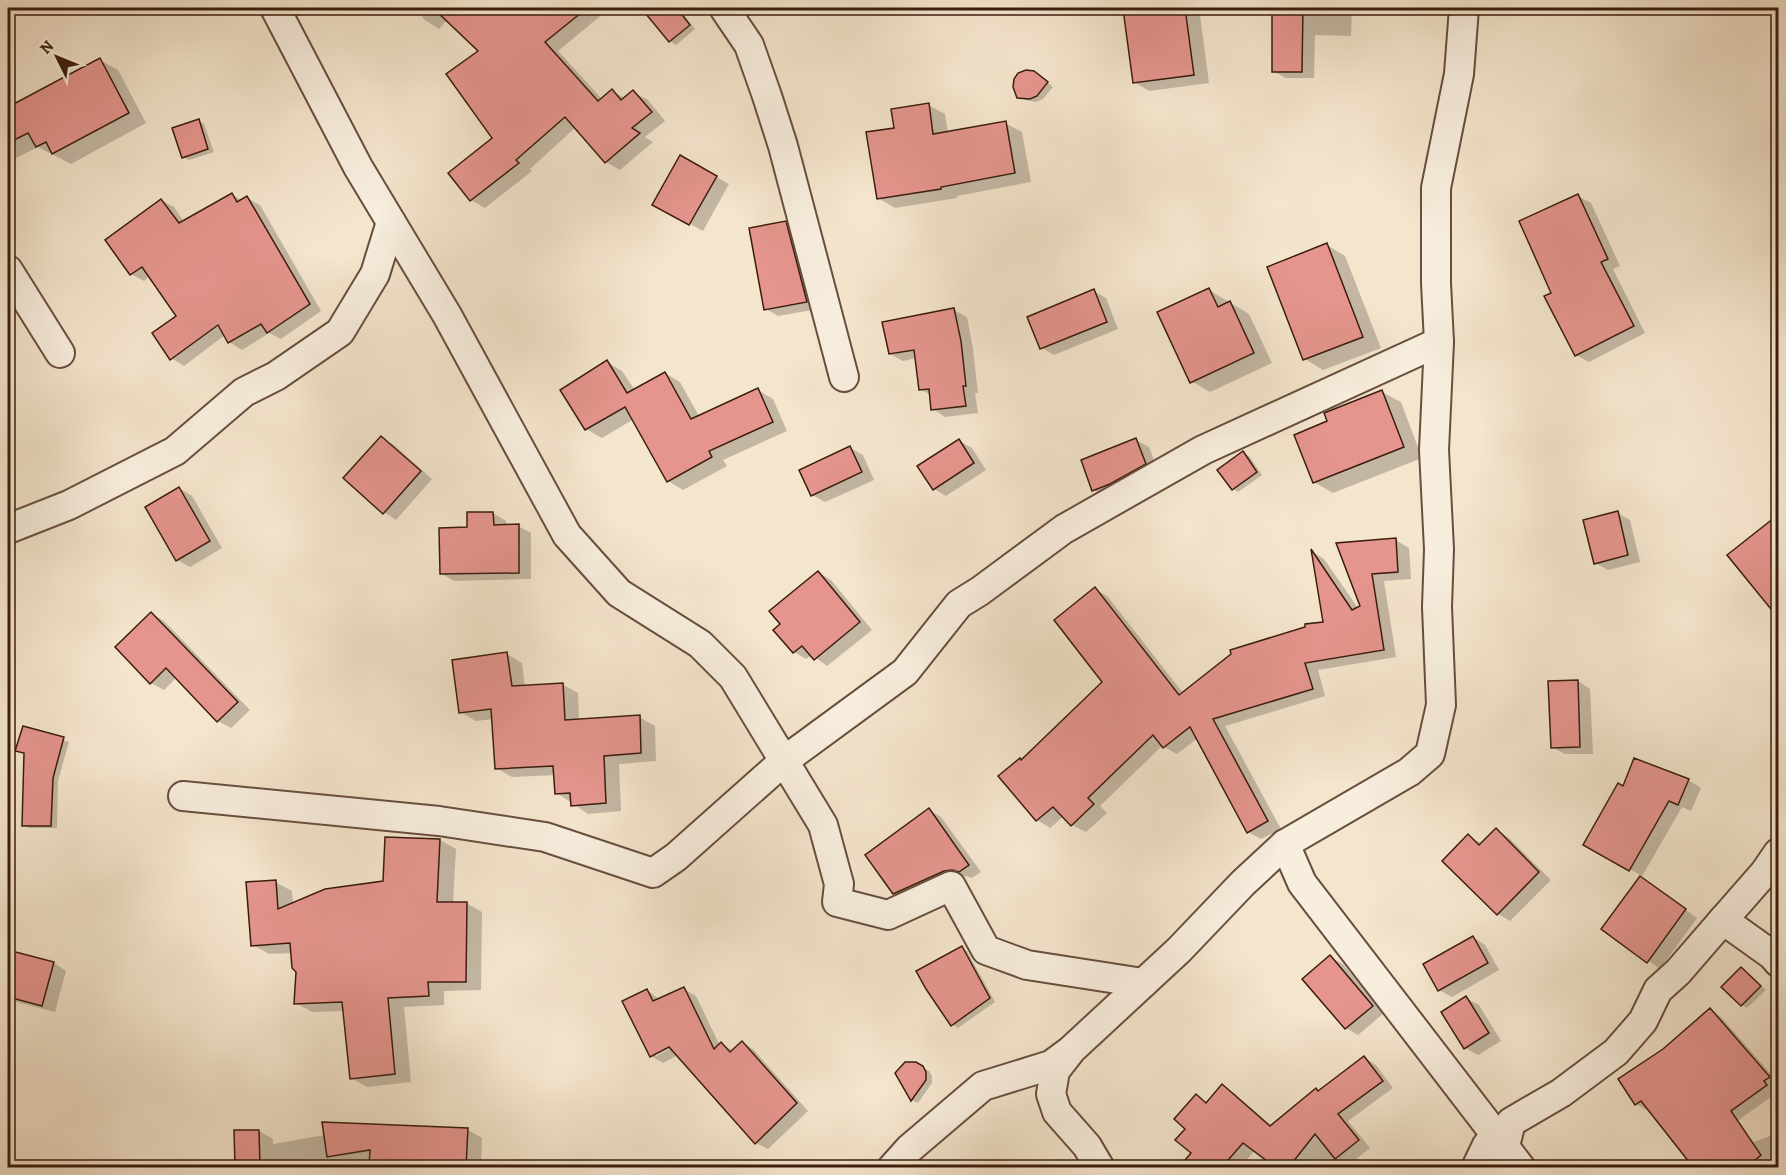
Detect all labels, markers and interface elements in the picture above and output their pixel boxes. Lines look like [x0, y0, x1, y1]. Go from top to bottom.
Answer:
north arrow [27, 27, 87, 87]
text: N [35, 35, 59, 59]

